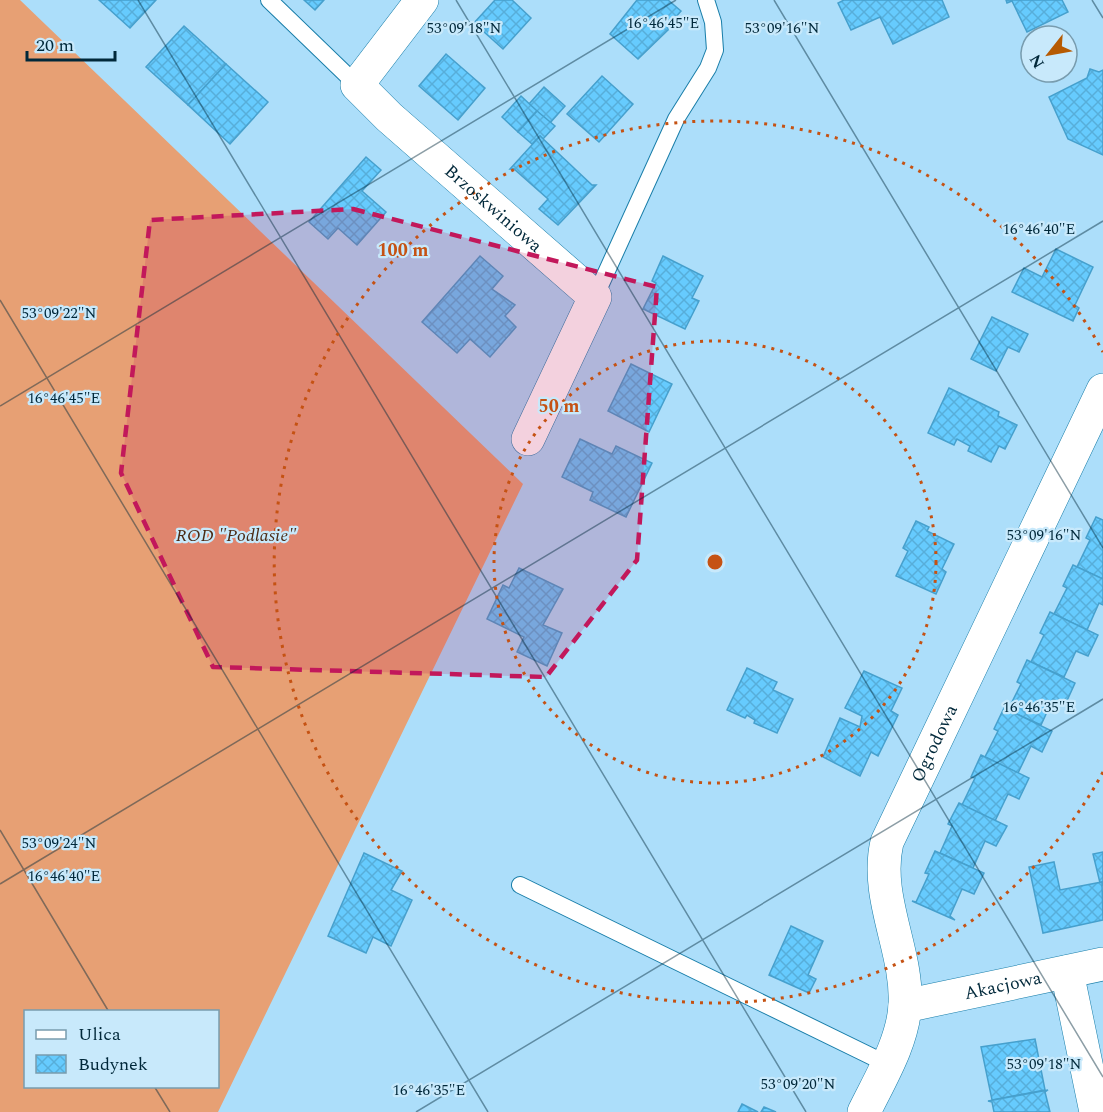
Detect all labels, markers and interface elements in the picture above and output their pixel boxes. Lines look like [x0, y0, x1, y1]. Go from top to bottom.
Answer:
text: 16°46'45"E [627, 12, 699, 35]
text: 53°09'18"N [427, 17, 502, 40]
text: 53°09'16"N [745, 17, 820, 40]
scale bar [27, 24, 116, 62]
north arrow [1019, 24, 1079, 84]
text: 20 m [36, 32, 74, 59]
text: N [1023, 49, 1051, 73]
street label: Brzoskwiniowa [438, 158, 548, 259]
text: 16°46'40"E [1003, 218, 1075, 241]
text: 100 m [377, 237, 429, 264]
text: 53°09'22"N [22, 302, 97, 325]
text: 16°46'45"E [28, 387, 100, 410]
text: 50 m [539, 393, 579, 420]
park label: ROD "Podlasie" [176, 522, 297, 549]
text: 53°09'16"N [1007, 524, 1082, 547]
centre of rings [705, 552, 725, 572]
text: 16°46'35"E [1003, 696, 1075, 719]
street label: Ogrodowa [904, 700, 965, 787]
text: 53°09'24"N [22, 832, 97, 855]
text: 16°46'40"E [28, 865, 100, 888]
street label: Akacjowa [962, 964, 1044, 1007]
legend [24, 1010, 219, 1088]
text: Ulica [78, 1021, 121, 1048]
text: Budynek [78, 1051, 148, 1078]
text: 53°09'18"N [1007, 1053, 1082, 1076]
text: 53°09'20"N [761, 1073, 836, 1096]
text: 16°46'35"E [393, 1079, 465, 1102]

